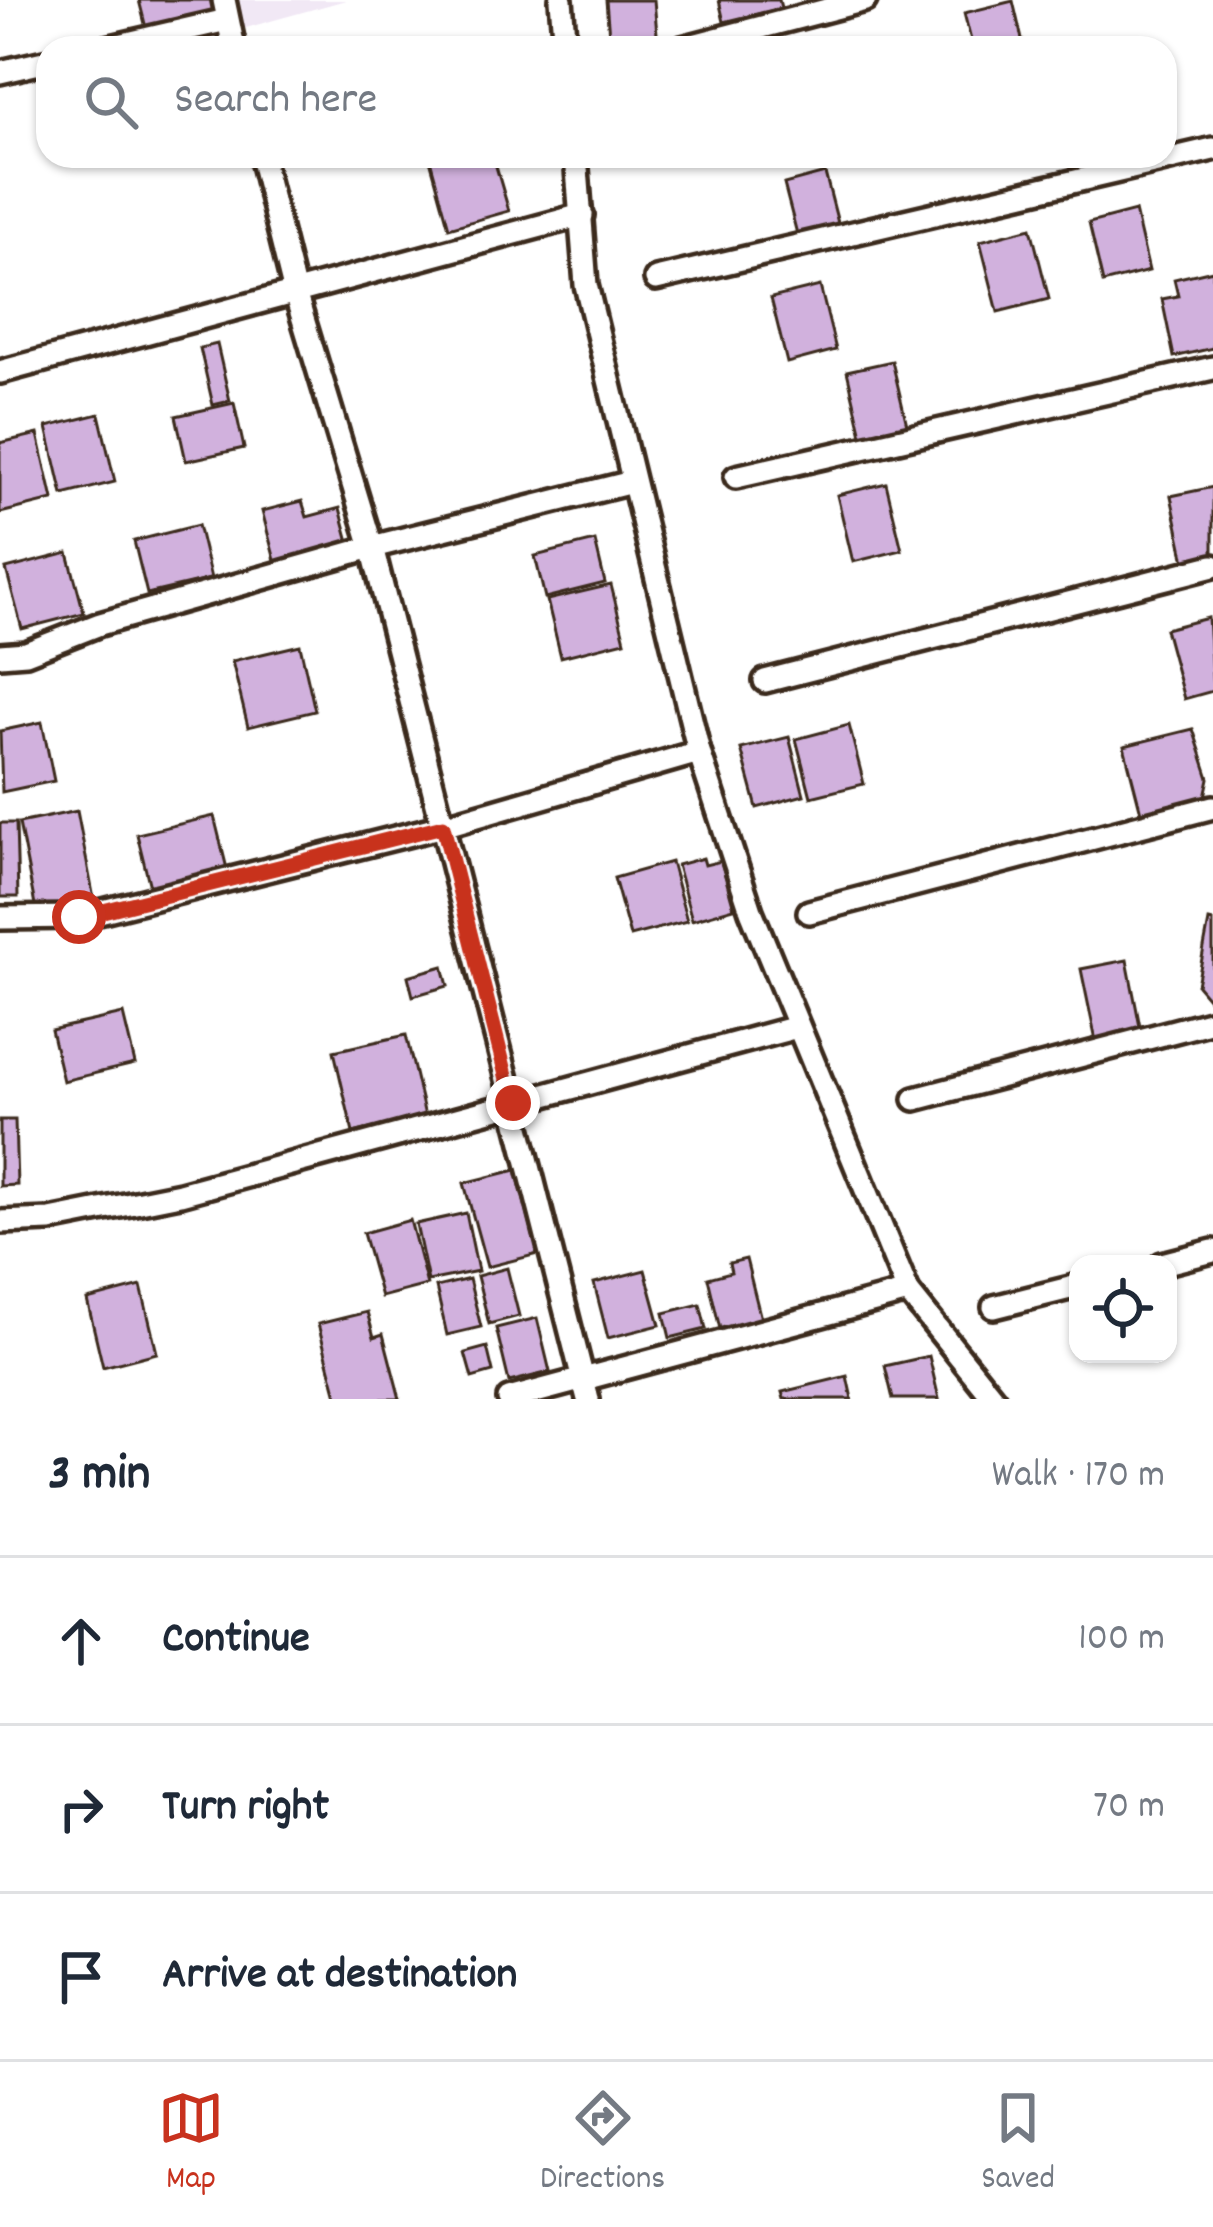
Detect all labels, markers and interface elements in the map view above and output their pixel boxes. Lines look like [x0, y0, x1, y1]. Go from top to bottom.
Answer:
search box [36, 36, 1177, 168]
icon: search [78, 69, 144, 135]
text: Search here [174, 70, 377, 134]
route start [52, 890, 106, 944]
route end [486, 1076, 540, 1130]
map controls [1069, 1255, 1177, 1363]
button: locate [1069, 1255, 1177, 1363]
text: 3 min [48, 1441, 150, 1513]
text: Walk · 170 m [992, 1450, 1165, 1505]
icon: ahead [48, 1608, 114, 1674]
text: Continue [162, 1609, 310, 1673]
text: 100 m [1078, 1613, 1165, 1668]
icon: right [48, 1776, 114, 1842]
text: Turn right [162, 1777, 329, 1841]
text: 70 m [1093, 1781, 1165, 1836]
icon: arrive [48, 1944, 114, 2010]
text: Arrive at destination [162, 1945, 517, 2009]
tab: Map [158, 2085, 224, 2204]
tab: Directions [540, 2085, 665, 2204]
tab: Saved [981, 2085, 1055, 2204]

